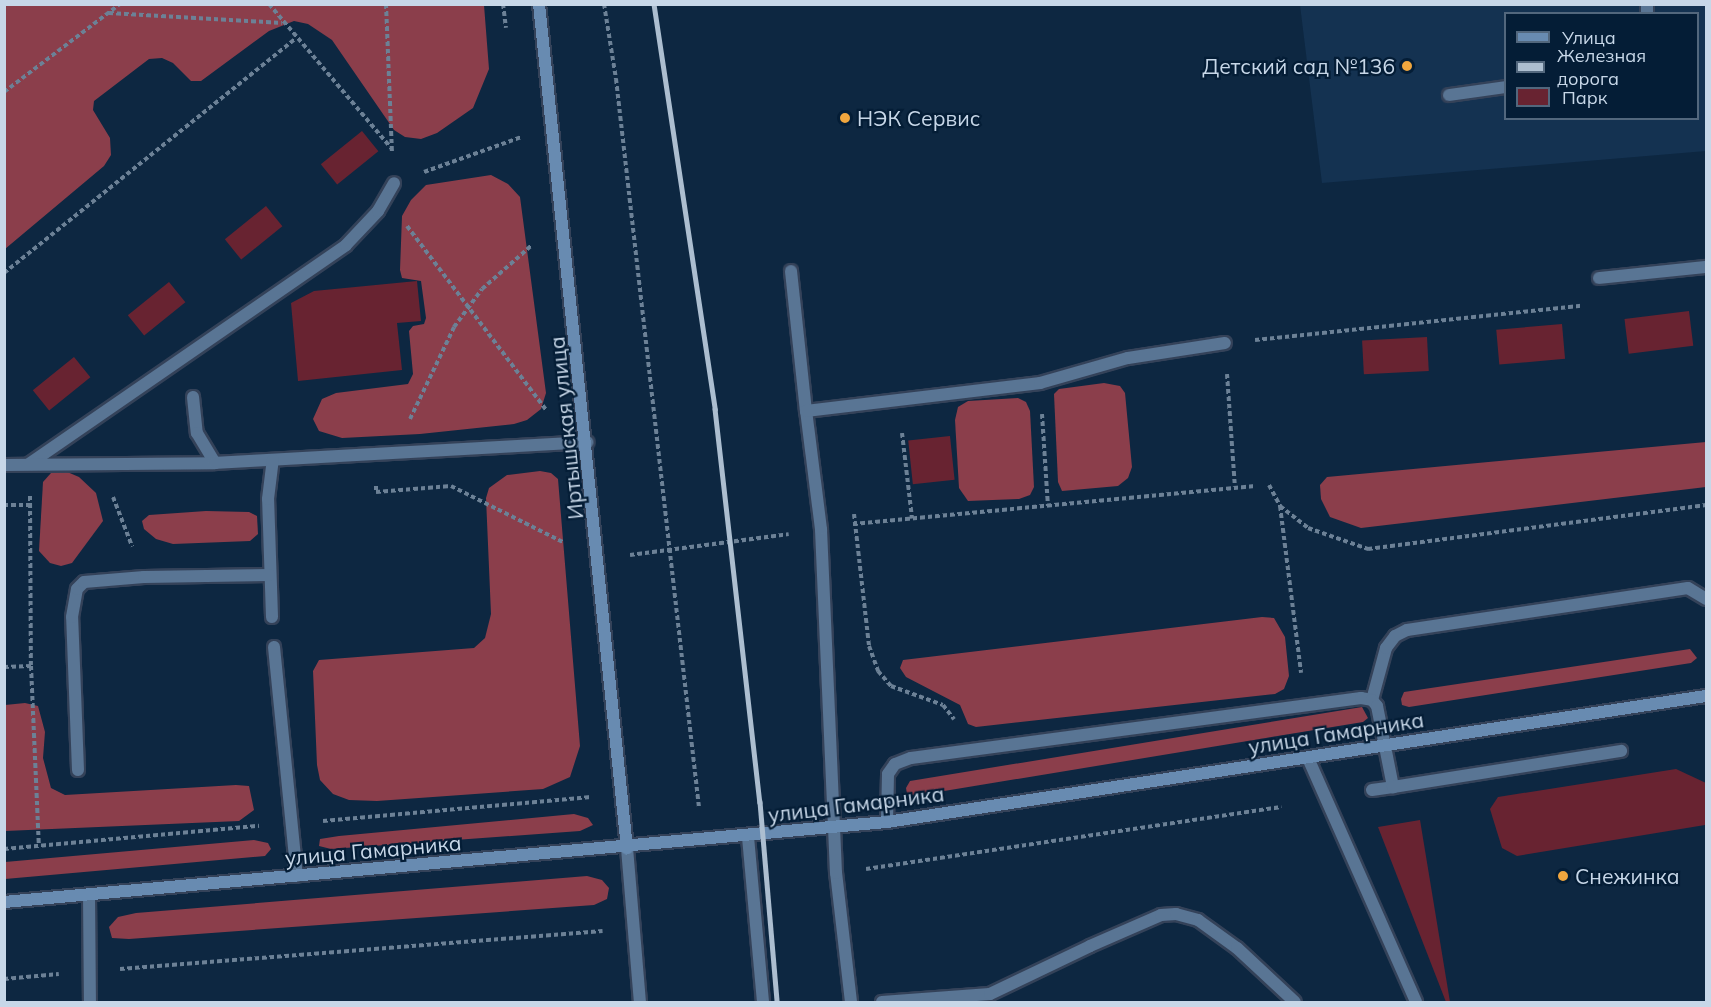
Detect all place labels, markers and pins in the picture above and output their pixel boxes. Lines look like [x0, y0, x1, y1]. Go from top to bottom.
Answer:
place label: Детский сад №136 [1202, 53, 1395, 79]
marker: Детский сад №136 [1400, 59, 1414, 73]
place label: НЭК Сервис [857, 105, 980, 131]
marker: НЭК Сервис [838, 111, 852, 125]
place label: Снежинка [1575, 863, 1680, 889]
marker: Снежинка [1556, 869, 1570, 883]

